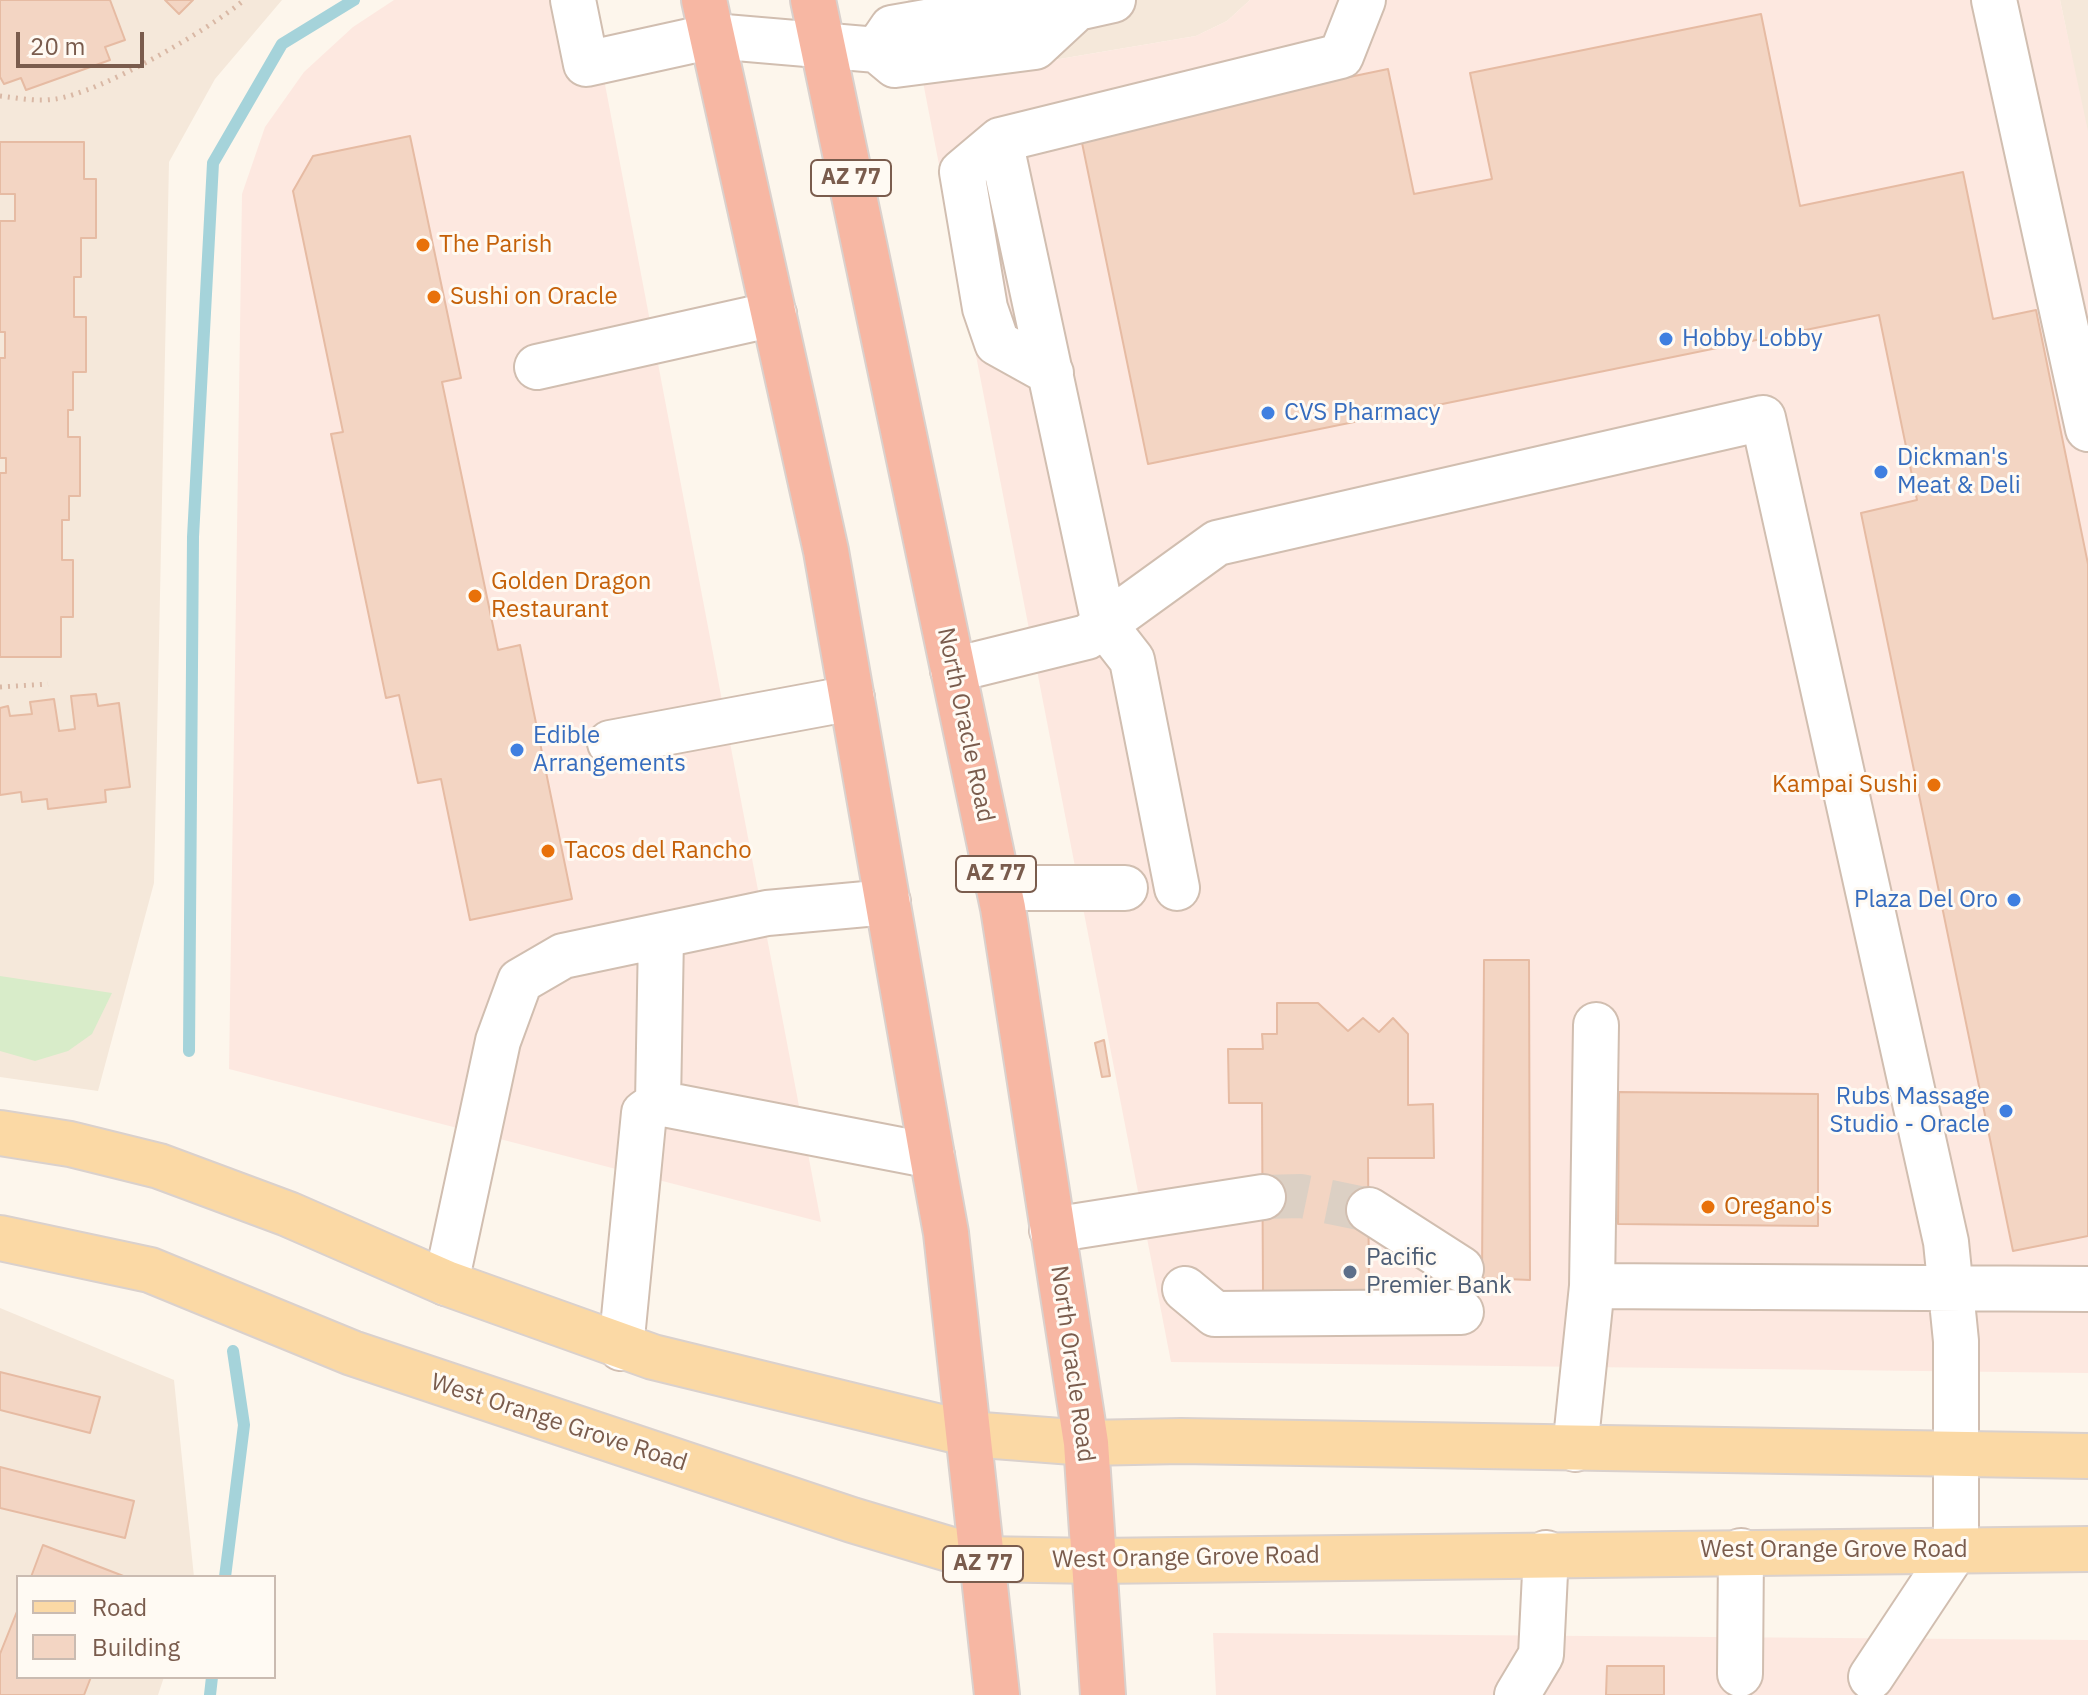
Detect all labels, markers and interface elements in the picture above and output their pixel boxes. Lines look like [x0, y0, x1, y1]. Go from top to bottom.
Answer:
scale bar [20, 16, 148, 66]
text: 20 m [30, 30, 85, 62]
road number: AZ 77 [811, 160, 891, 196]
place label: The Parish [439, 231, 552, 259]
marker: The Parish [414, 236, 432, 254]
place label: Sushi on Oracle [450, 283, 618, 311]
marker: Sushi on Oracle [425, 288, 443, 306]
place label: Hobby Lobby [1682, 325, 1823, 353]
marker: Hobby Lobby [1657, 330, 1675, 348]
place label: CVS Pharmacy [1284, 399, 1441, 427]
marker: CVS Pharmacy [1259, 404, 1277, 422]
place label: Dickman's Meat & Deli [1897, 444, 2021, 500]
marker: Dickman's Meat & Deli [1872, 463, 1890, 481]
place label: Golden Dragon Restaurant [491, 568, 651, 624]
marker: Golden Dragon Restaurant [466, 587, 484, 605]
street label: North Oracle Road [930, 625, 1000, 825]
place label: Edible Arrangements [533, 722, 686, 778]
marker: Edible Arrangements [508, 741, 526, 759]
place label: Kampai Sushi [1772, 771, 1918, 799]
marker: Kampai Sushi [1925, 776, 1943, 794]
place label: Tacos del Rancho [564, 837, 752, 865]
marker: Tacos del Rancho [539, 842, 557, 860]
road number: AZ 77 [956, 856, 1036, 892]
place label: Plaza Del Oro [1854, 886, 1998, 914]
marker: Plaza Del Oro [2005, 891, 2023, 909]
place label: Rubs Massage Studio - Oracle [1829, 1083, 1990, 1139]
marker: Rubs Massage Studio - Oracle [1997, 1102, 2015, 1120]
place label: Oregano's [1724, 1193, 1832, 1221]
marker: Oregano's [1699, 1198, 1717, 1216]
place label: Pacific Premier Bank [1366, 1244, 1512, 1300]
marker: Pacific Premier Bank [1341, 1263, 1359, 1281]
street label: North Oracle Road [1044, 1264, 1100, 1464]
street label: West Orange Grove Road [427, 1368, 691, 1478]
street label: West Orange Grove Road [1700, 1536, 1968, 1564]
street label: West Orange Grove Road [1052, 1541, 1320, 1575]
road number: AZ 77 [943, 1546, 1023, 1582]
legend [16, 1575, 276, 1679]
text: Road [92, 1591, 147, 1623]
text: Building [92, 1631, 180, 1663]

